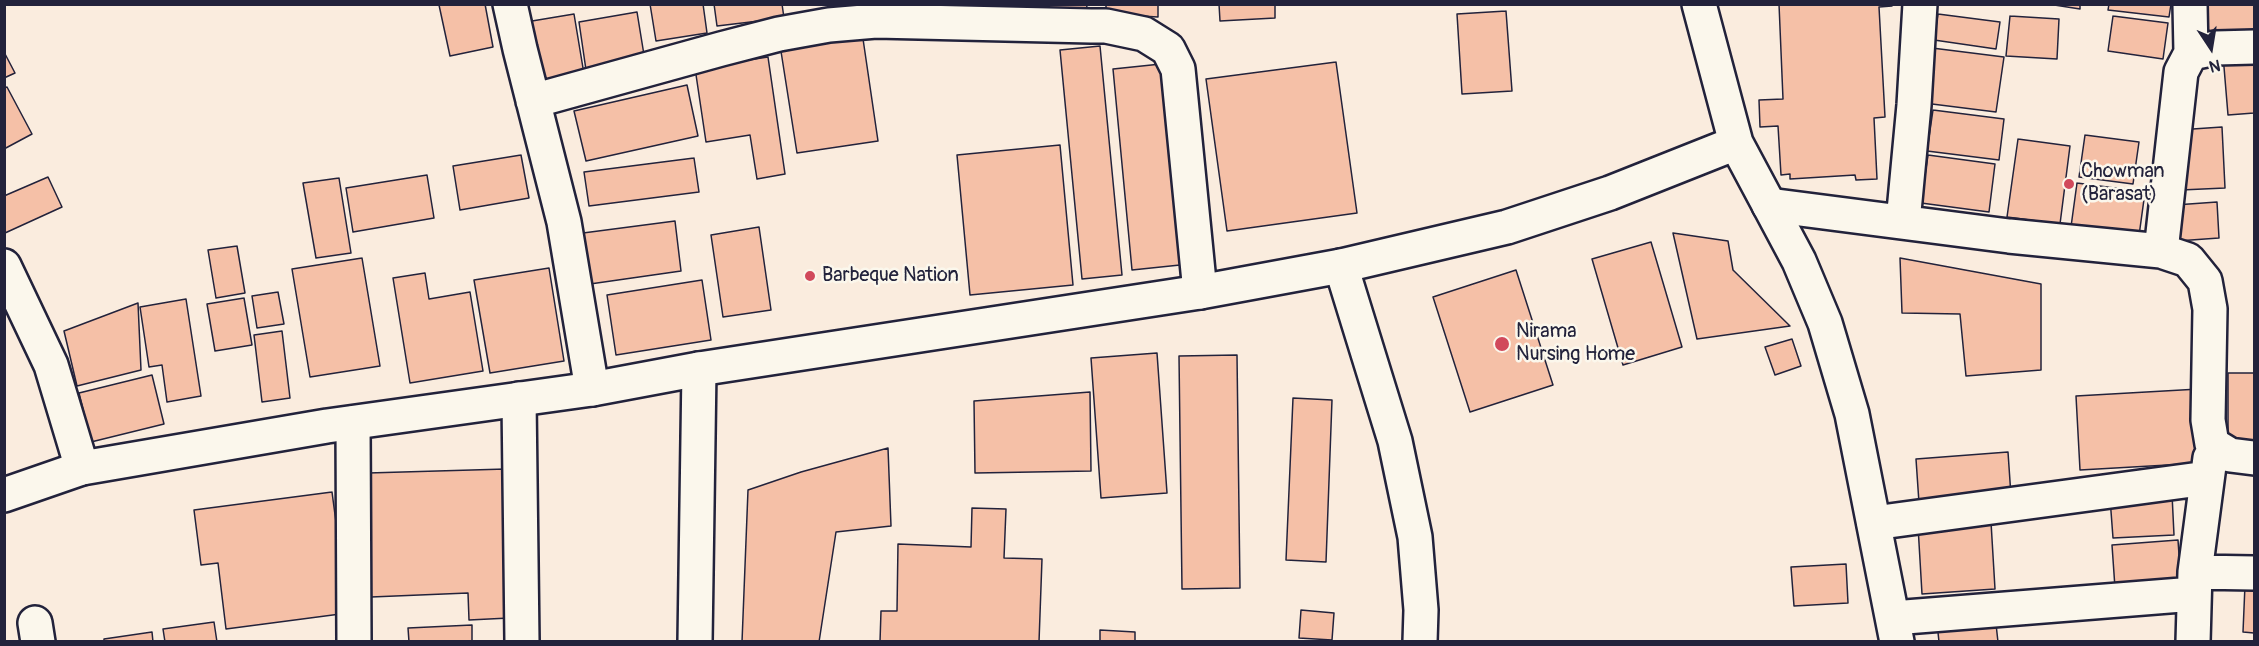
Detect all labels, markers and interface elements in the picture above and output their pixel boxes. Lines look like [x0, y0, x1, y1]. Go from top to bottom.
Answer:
north arrow [2181, 18, 2241, 78]
text: N [2207, 55, 2222, 77]
place label: Chowman (Barasat) [2081, 160, 2165, 207]
marker: Chowman (Barasat) [2062, 177, 2076, 191]
place label: Barbeque Nation [822, 264, 959, 288]
marker: Barbeque Nation [803, 269, 817, 283]
place label: Nirama Nursing Home [1516, 320, 1635, 367]
marker: Nirama Nursing Home [1493, 335, 1511, 353]

